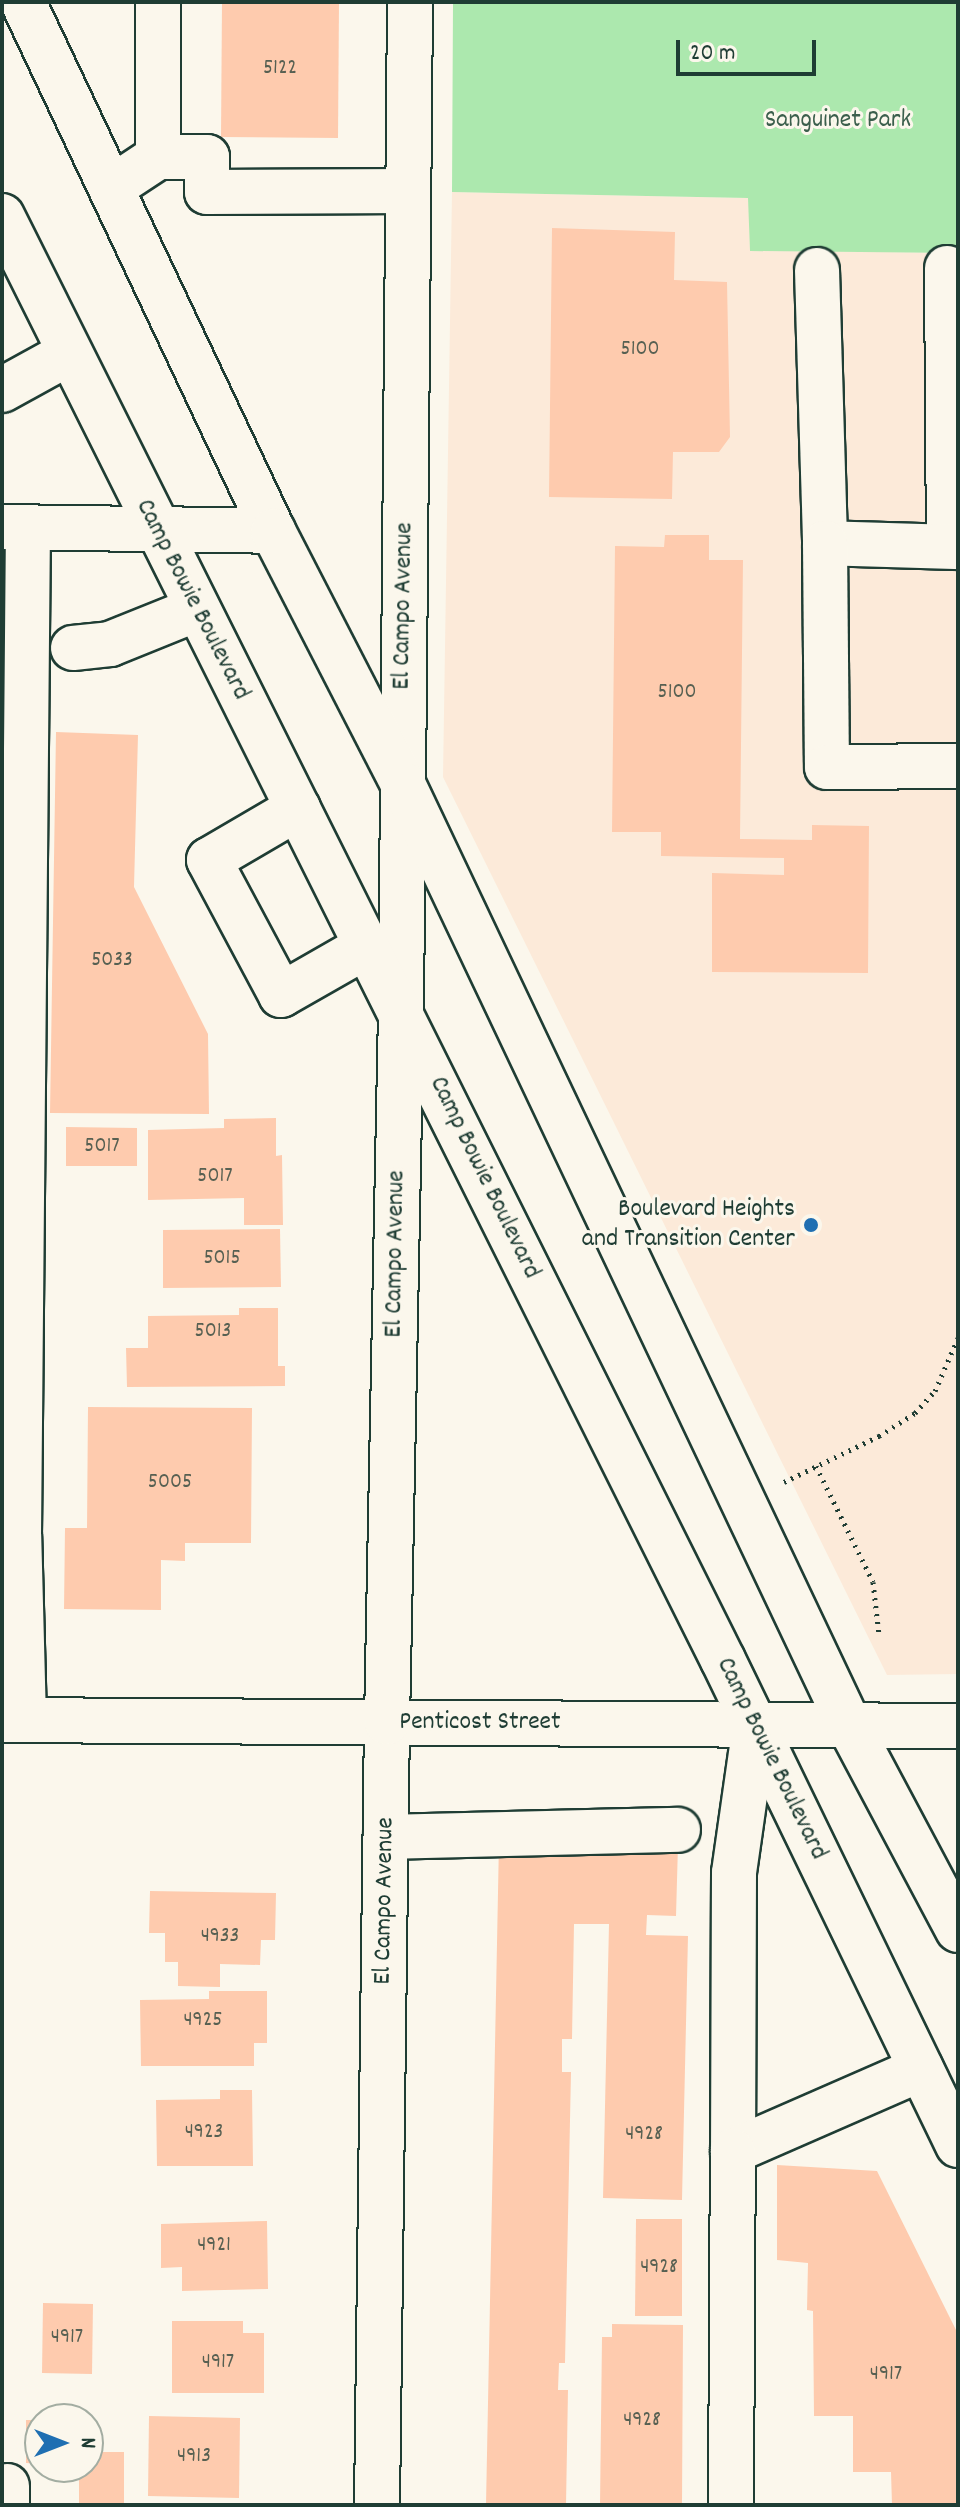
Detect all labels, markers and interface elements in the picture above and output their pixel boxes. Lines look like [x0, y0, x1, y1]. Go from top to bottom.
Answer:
scale bar [680, 24, 820, 74]
text: 20 m [690, 37, 736, 71]
house number: 5122 [263, 56, 297, 82]
park label: Sanguinet Park [765, 105, 911, 137]
house number: 5100 [621, 337, 659, 363]
street label: Camp Bowie Boulevard [128, 494, 256, 706]
street label: El Campo Avenue [387, 522, 421, 690]
house number: 5100 [658, 680, 696, 706]
house number: 5033 [91, 948, 133, 974]
street label: Camp Bowie Boulevard [421, 1072, 547, 1284]
house number: 5017 [84, 1134, 120, 1160]
house number: 5017 [197, 1164, 233, 1190]
street label: El Campo Avenue [379, 1170, 413, 1338]
place label: Boulevard Heights and Transition Center [582, 1194, 795, 1256]
marker: Boulevard Heights and Transition Center [802, 1216, 820, 1234]
house number: 5015 [203, 1246, 241, 1272]
house number: 5013 [195, 1319, 231, 1345]
house number: 5005 [148, 1470, 192, 1496]
street label: Camp Bowie Boulevard [708, 1653, 834, 1865]
street label: Penticost Street [399, 1707, 561, 1739]
street label: El Campo Avenue [368, 1817, 402, 1985]
house number: 4933 [201, 1924, 239, 1950]
house number: 4925 [183, 2008, 223, 2034]
house number: 4923 [185, 2120, 223, 2146]
house number: 4928 [625, 2122, 663, 2148]
house number: 4921 [197, 2233, 231, 2259]
house number: 4928 [640, 2255, 678, 2281]
house number: 4917 [51, 2325, 83, 2351]
house number: 4917 [202, 2350, 234, 2376]
house number: 4917 [870, 2362, 902, 2388]
north arrow [24, 2403, 104, 2483]
house number: 4928 [623, 2408, 661, 2434]
text: N [71, 2438, 102, 2448]
house number: 4913 [177, 2444, 211, 2470]

